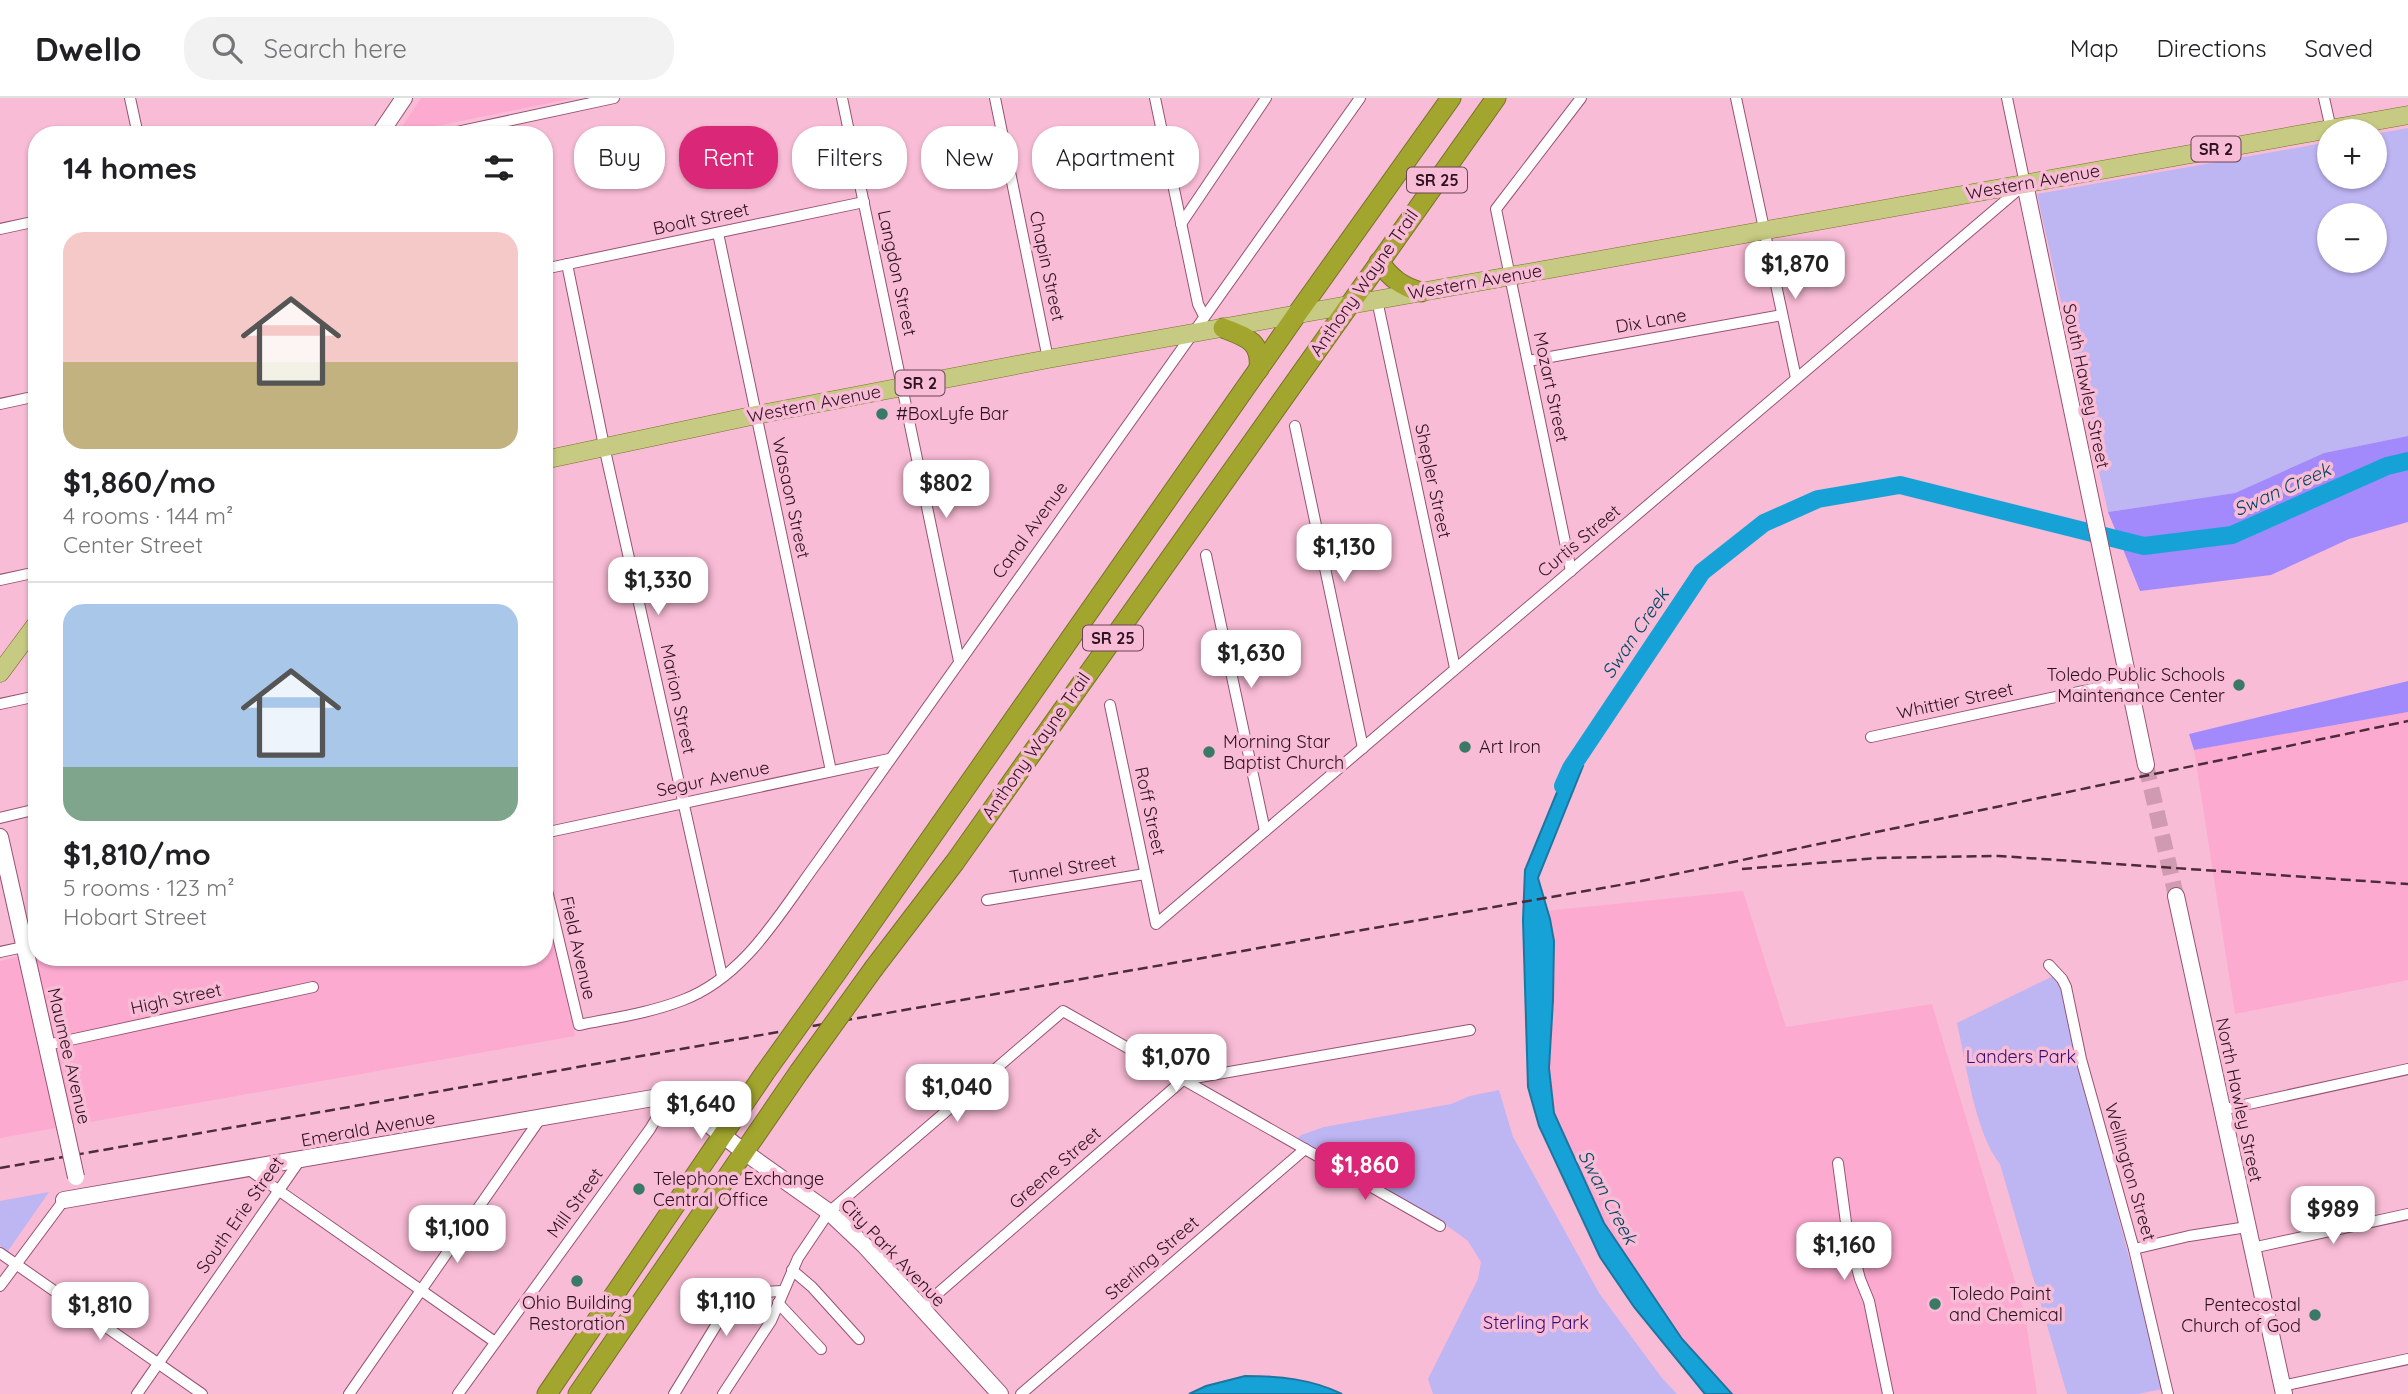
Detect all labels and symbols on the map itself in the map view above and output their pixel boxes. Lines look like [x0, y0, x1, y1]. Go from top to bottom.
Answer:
road number: SR 2 [2192, 136, 2240, 162]
street label: Western Avenue [1964, 158, 2102, 205]
road number: SR 25 [1407, 167, 1467, 192]
street label: Boalt Street [651, 197, 751, 240]
street label: Anthony Wayne Trail [1304, 205, 1423, 361]
street label: Langdon Street [873, 208, 922, 338]
street label: Chapin Street [1025, 209, 1070, 323]
pin: $1,870 [1738, 242, 1852, 301]
street label: Western Avenue [1406, 258, 1544, 305]
street label: South Hawley Street [2058, 301, 2115, 471]
street label: Dix Lane [1614, 303, 1688, 338]
street label: Mozart Street [1529, 330, 1574, 444]
road number: SR 2 [895, 370, 944, 396]
street label: Western Avenue [745, 379, 883, 428]
place label: #BoxLyfe Bar [896, 402, 1009, 425]
marker: #BoxLyfe Bar [874, 406, 890, 422]
street label: Shepler Street [1410, 421, 1457, 540]
street label: Wasaon Street [767, 435, 816, 560]
water label: Swan Creek [2230, 456, 2336, 521]
pin: $802 [905, 460, 987, 520]
street label: Canal Avenue [987, 477, 1073, 583]
street label: Curtis Street [1532, 499, 1625, 582]
pin: $1,130 [1287, 524, 1401, 584]
pin: $1,330 [601, 558, 715, 617]
water label: Swan Creek [1596, 582, 1675, 683]
road number: SR 25 [1083, 625, 1143, 650]
pin: $1,630 [1194, 630, 1308, 690]
street label: Marion Street [656, 642, 701, 756]
place label: Toledo Public Schools Maintenance Center [2047, 663, 2225, 707]
street label: Anthony Wayne Trail [976, 668, 1095, 824]
street label: Whittier Street [1894, 677, 2015, 724]
marker: Toledo Public Schools Maintenance Center [2231, 677, 2247, 693]
place label: Morning Star Baptist Church [1223, 730, 1344, 774]
place label: Art Iron [1479, 735, 1541, 758]
marker: Art Iron [1457, 739, 1473, 755]
marker: Morning Star Baptist Church [1201, 744, 1217, 760]
street label: Segur Avenue [654, 755, 771, 802]
street label: Roff Street [1130, 765, 1171, 857]
street label: Tunnel Street [1008, 849, 1118, 888]
street label: Field Avenue [555, 894, 602, 1002]
street label: High Street [128, 978, 223, 1019]
street label: Maumee Avenue [43, 986, 96, 1126]
street label: North Hawley Street [2211, 1015, 2268, 1184]
pin: $1,070 [1119, 1034, 1233, 1094]
park label: Landers Park [1966, 1045, 2076, 1068]
pin: $1,040 [900, 1065, 1014, 1124]
pin: $1,640 [644, 1082, 758, 1141]
street label: Wellington Street [2100, 1100, 2161, 1243]
street label: Emerald Avenue [299, 1105, 437, 1152]
street label: Greene Street [1004, 1122, 1105, 1214]
pin: $1,860 [1308, 1142, 1422, 1202]
water label: Swan Creek [1573, 1146, 1644, 1250]
street label: South Erie Street [191, 1152, 289, 1278]
street label: Mill Street [541, 1163, 608, 1242]
place label: Telephone Exchange Central Office [653, 1167, 824, 1211]
marker: Telephone Exchange Central Office [631, 1181, 647, 1197]
pin: $989 [2292, 1186, 2374, 1246]
street label: City Park Avenue [836, 1194, 951, 1312]
pin: $1,100 [400, 1206, 514, 1265]
street label: Sterling Street [1100, 1211, 1203, 1305]
pin: $1,160 [1787, 1222, 1901, 1282]
marker: Ohio Building Restoration [569, 1273, 585, 1289]
pin: $1,110 [669, 1278, 783, 1338]
pin: $1,810 [43, 1282, 157, 1342]
place label: Toledo Paint and Chemical [1949, 1282, 2063, 1326]
place label: Ohio Building Restoration [522, 1291, 632, 1335]
place label: Pentecostal Church of God [2181, 1293, 2301, 1337]
marker: Toledo Paint and Chemical [1927, 1296, 1943, 1312]
marker: Pentecostal Church of God [2307, 1307, 2323, 1323]
park label: Sterling Park [1483, 1311, 1589, 1334]

